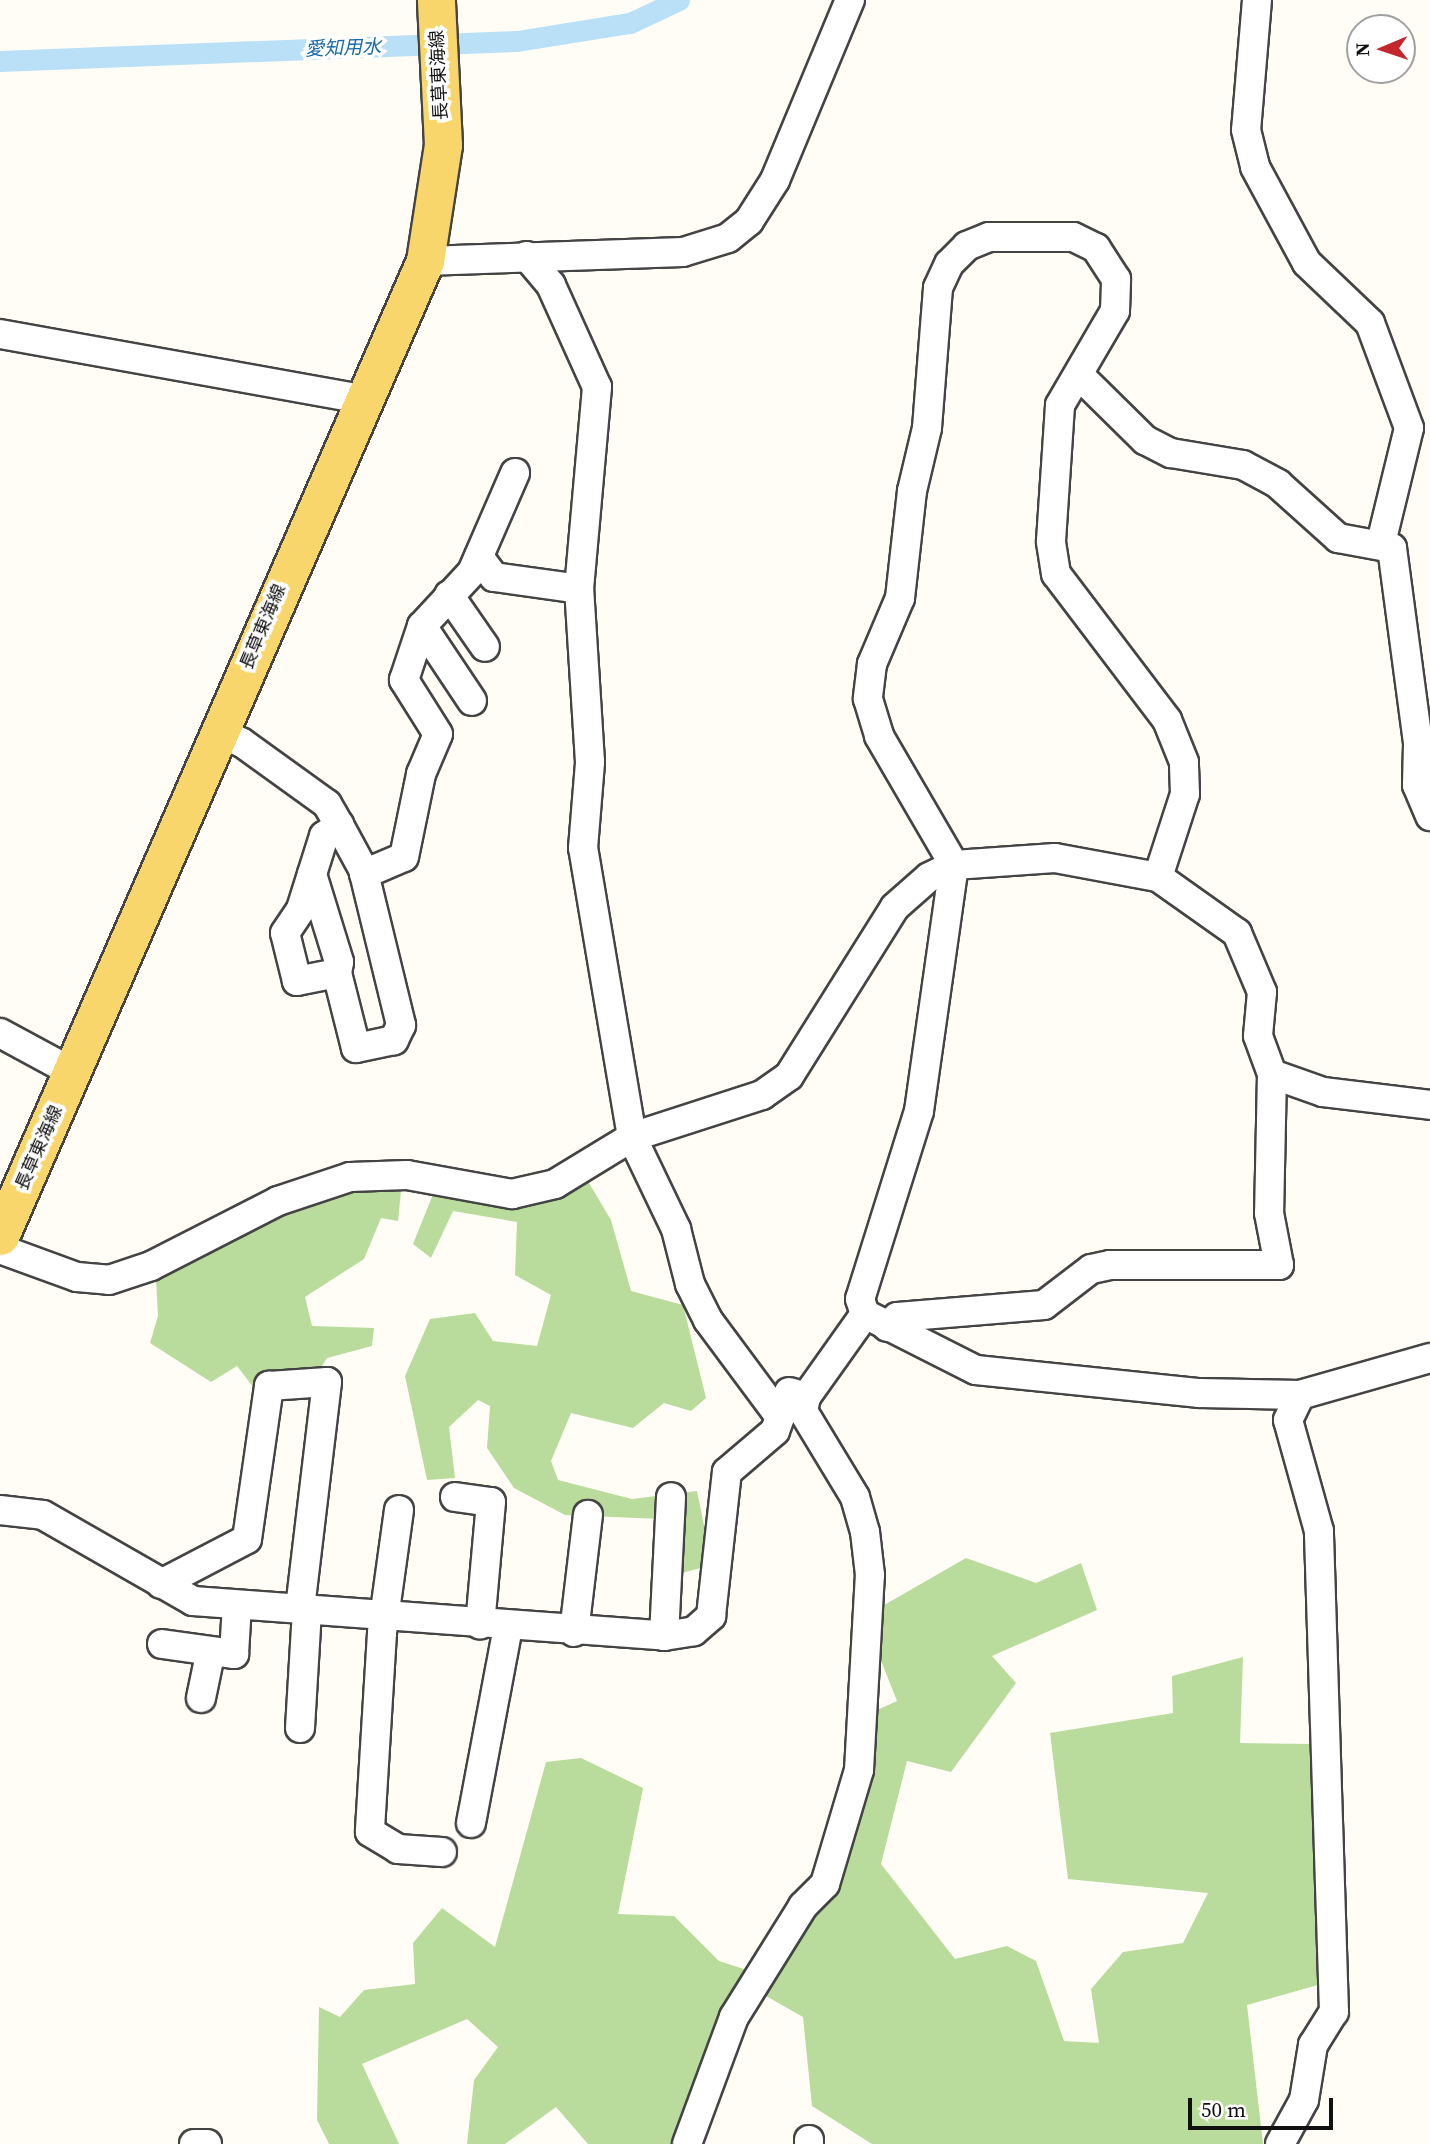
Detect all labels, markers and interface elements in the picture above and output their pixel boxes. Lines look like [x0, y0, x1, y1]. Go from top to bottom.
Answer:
north arrow [1346, 14, 1416, 84]
street label: 長草東海線 [426, 29, 452, 121]
water label: 愛知用水 [305, 35, 381, 61]
text: N [1349, 42, 1375, 57]
street label: 長草東海線 [235, 581, 291, 673]
street label: 長草東海線 [11, 1102, 67, 1194]
scale bar [1192, 2084, 1337, 2128]
text: 50 m [1201, 2095, 1246, 2124]

